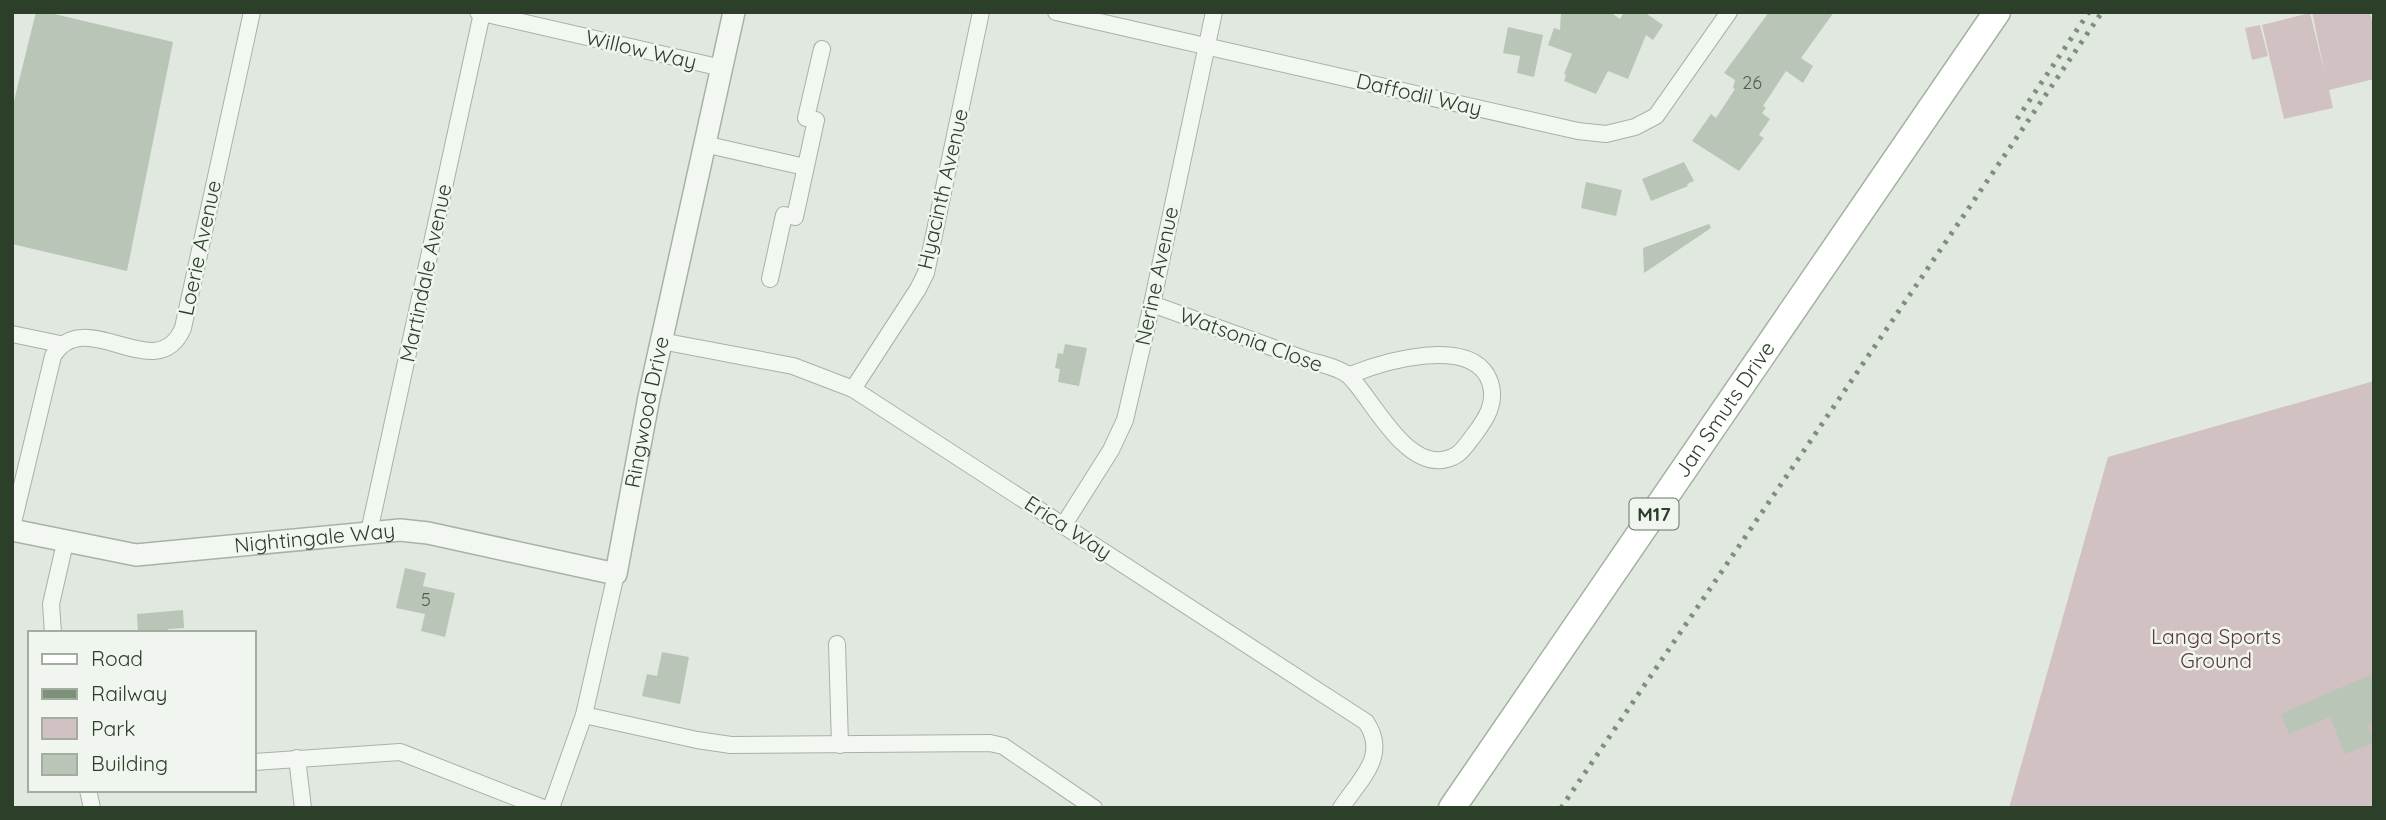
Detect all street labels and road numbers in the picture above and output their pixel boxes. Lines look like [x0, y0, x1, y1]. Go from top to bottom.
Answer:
street label: Willow Way [583, 24, 699, 74]
street label: Daffodil Way [1354, 67, 1485, 121]
street label: Hyacinth Avenue [911, 106, 973, 272]
street label: Loerie Avenue [172, 178, 226, 318]
street label: Martindale Avenue [393, 181, 457, 364]
street label: Nerine Avenue [1129, 204, 1183, 348]
street label: Watsonia Close [1176, 301, 1327, 377]
street label: Ringwood Drive [618, 334, 674, 490]
street label: Jan Smuts Drive [1668, 336, 1780, 482]
street label: Erica Way [1020, 489, 1117, 565]
road number: M17 [1630, 499, 1678, 530]
street label: Nightingale Way [233, 517, 396, 558]

